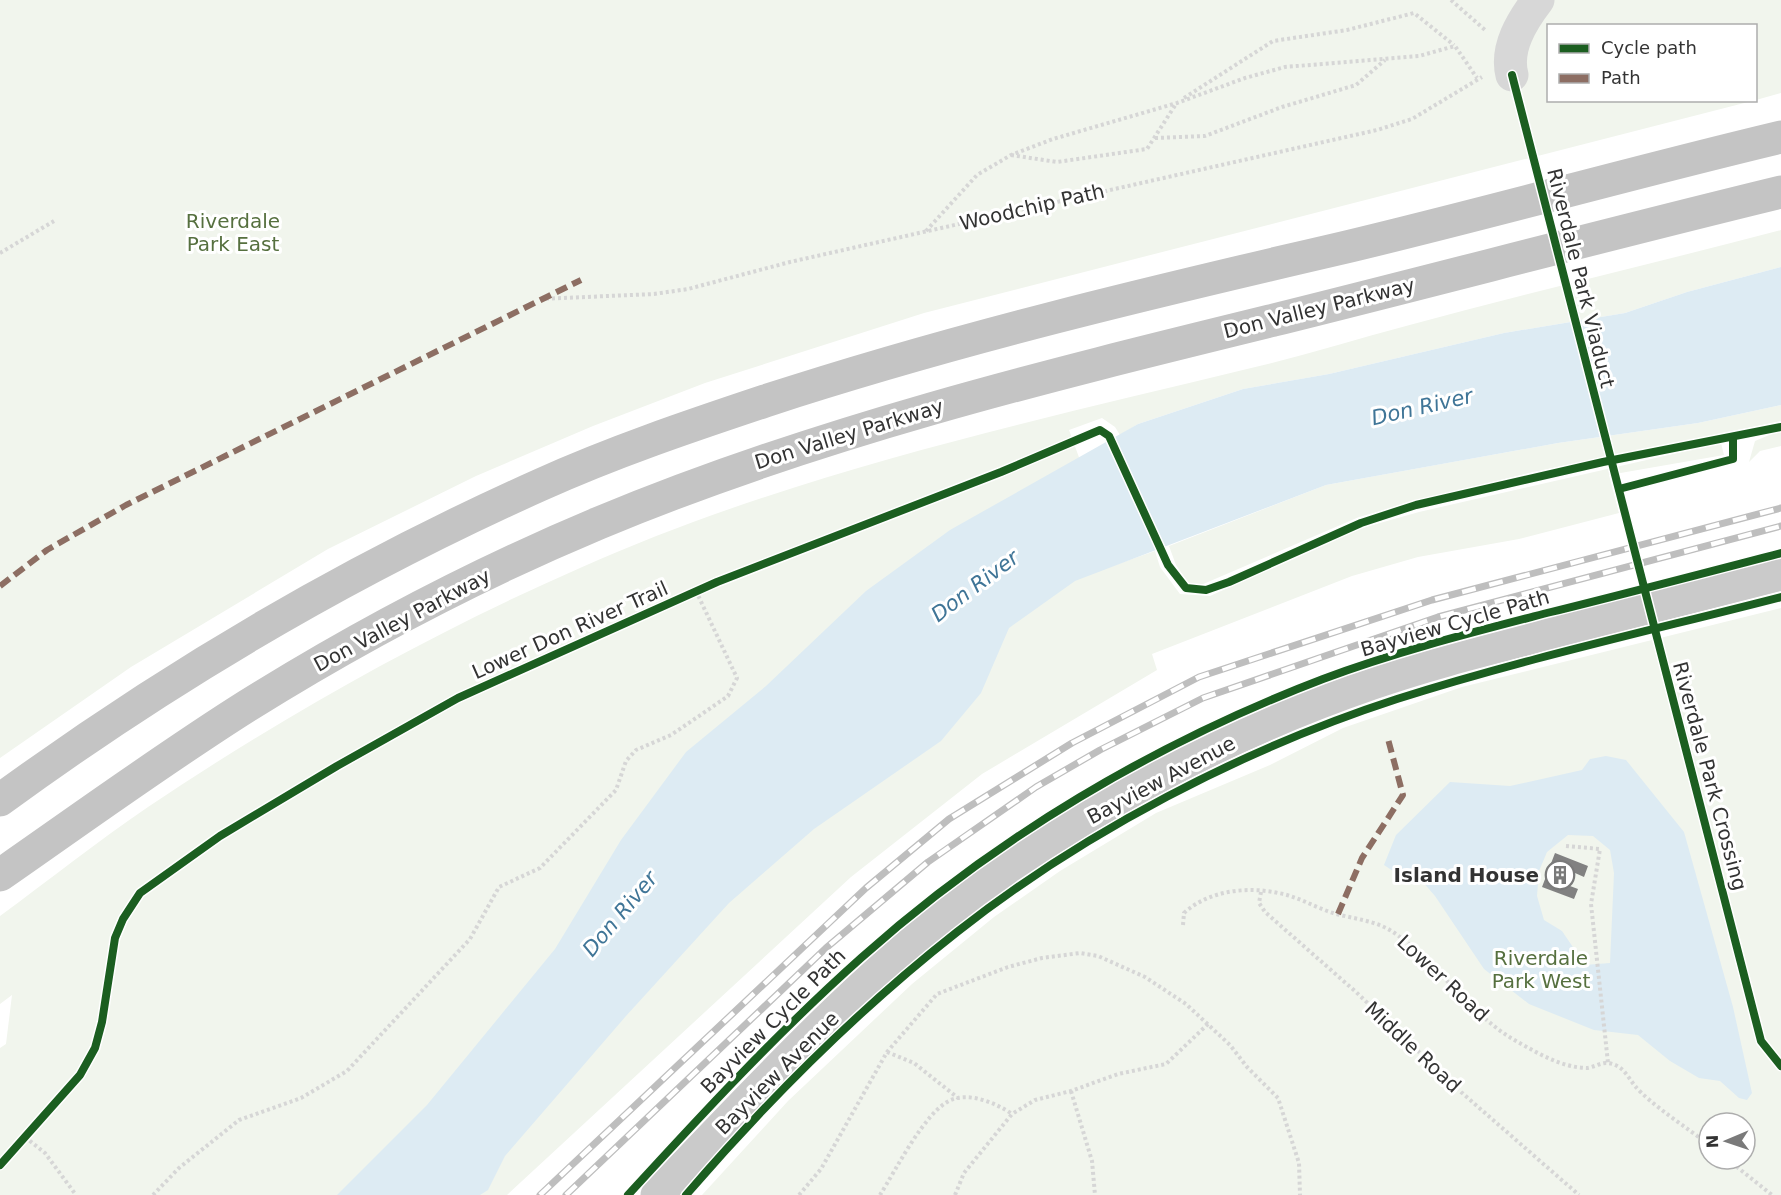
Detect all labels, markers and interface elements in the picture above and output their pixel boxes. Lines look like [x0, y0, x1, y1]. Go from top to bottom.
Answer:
legend [1547, 24, 1757, 102]
text: Cycle path [1601, 37, 1697, 58]
text: Path [1601, 67, 1641, 88]
street label: Riverdale Park Viaduct [1542, 166, 1620, 390]
street label: Woodchip Path [957, 179, 1107, 235]
park label: Riverdale Park East [186, 209, 280, 256]
street label: Don Valley Parkway [1221, 273, 1417, 343]
water label: Don River [1369, 383, 1476, 430]
street label: Don Valley Parkway [752, 394, 947, 474]
water label: Don River [926, 544, 1025, 627]
street label: Don Valley Parkway [310, 563, 494, 677]
street label: Lower Don River Trail [468, 576, 672, 684]
street label: Bayview Cycle Path [1358, 585, 1552, 661]
street label: Riverdale Park Crossing [1668, 659, 1752, 893]
street label: Bayview Avenue [1083, 731, 1239, 829]
building icon: Island House [1544, 859, 1576, 891]
place label: Island House [1394, 863, 1539, 887]
water label: Don River [578, 866, 663, 961]
street label: Lower Road [1392, 930, 1494, 1026]
street label: Bayview Cycle Path [696, 944, 850, 1098]
park label: Riverdale Park West [1492, 946, 1591, 993]
street label: Middle Road [1360, 996, 1466, 1098]
street label: Bayview Avenue [710, 1006, 844, 1140]
north arrow [1697, 1111, 1757, 1171]
text: N [1703, 1134, 1722, 1149]

